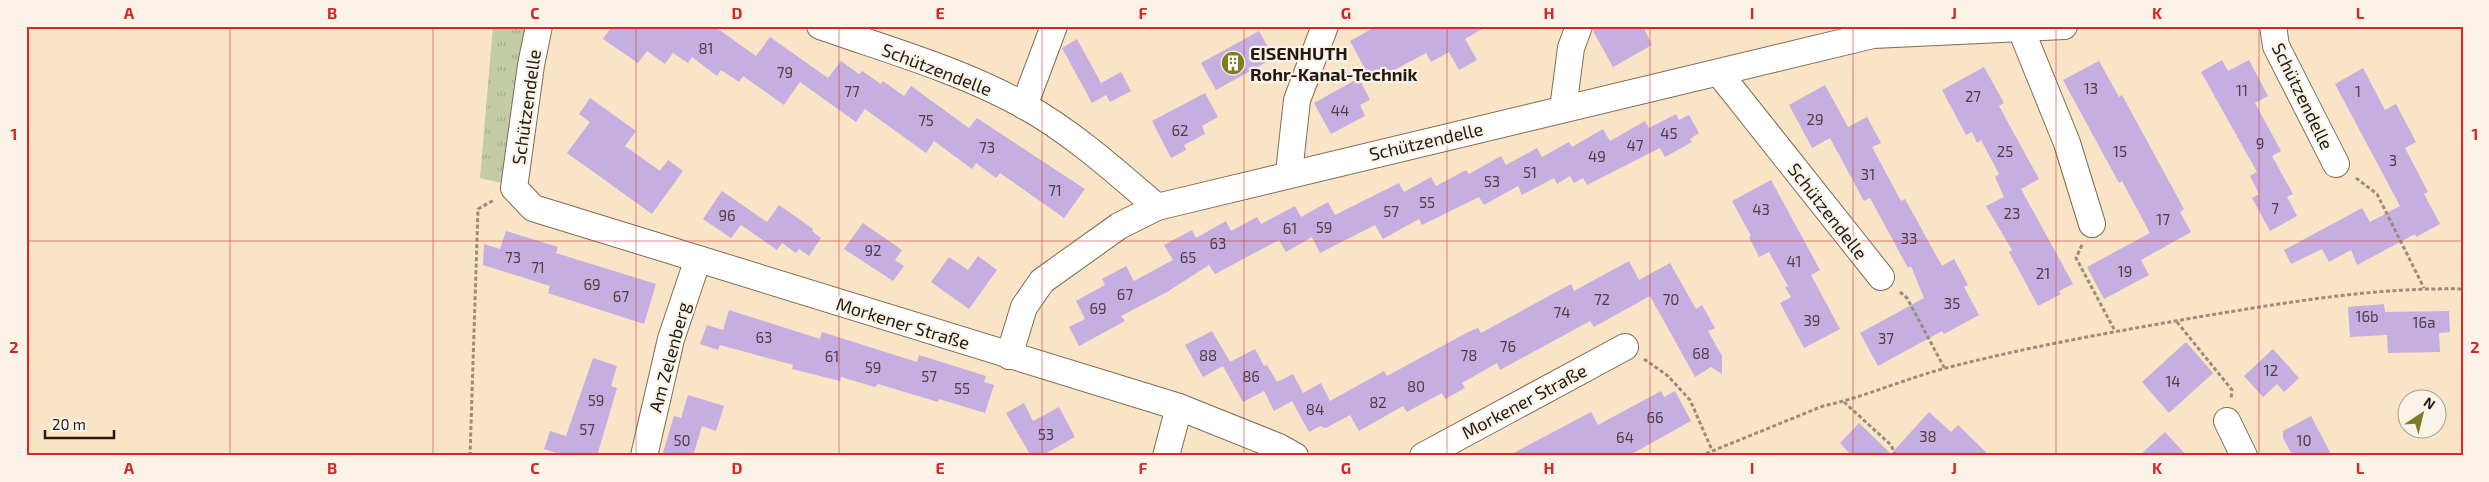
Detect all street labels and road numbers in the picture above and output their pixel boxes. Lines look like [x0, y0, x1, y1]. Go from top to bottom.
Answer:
street label: Schützendelle [879, 38, 995, 100]
street label: Schützendelle [2268, 39, 2338, 153]
street label: Schützendelle [507, 48, 545, 166]
street label: Schützendelle [1367, 117, 1485, 165]
street label: Schützendelle [1784, 158, 1872, 264]
street label: Morkener Straße [834, 292, 972, 354]
street label: Am Zelenberg [644, 299, 694, 415]
street label: Morkener Straße [1458, 359, 1590, 443]

